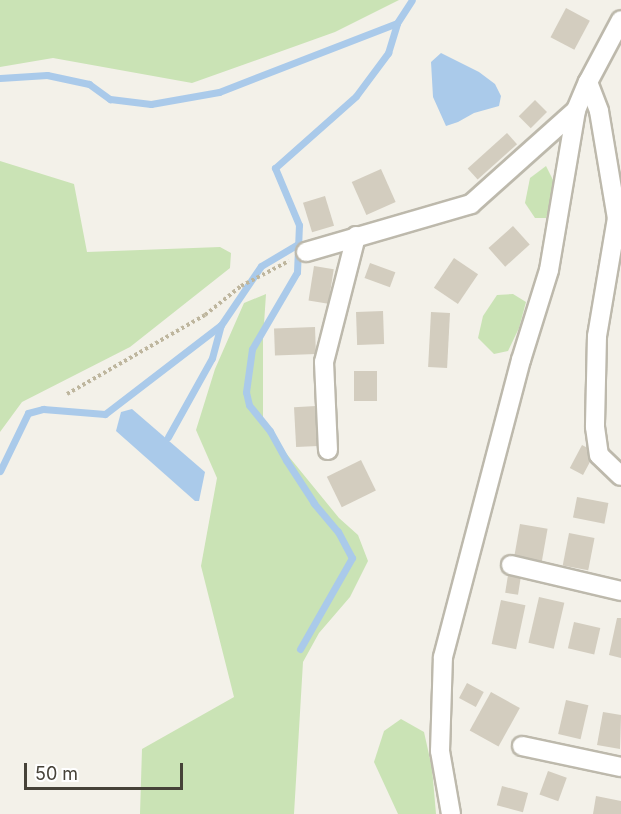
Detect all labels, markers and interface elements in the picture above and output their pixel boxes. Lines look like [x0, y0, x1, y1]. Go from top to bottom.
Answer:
scale bar [27, 751, 186, 789]
text: 50 m [35, 763, 78, 784]

